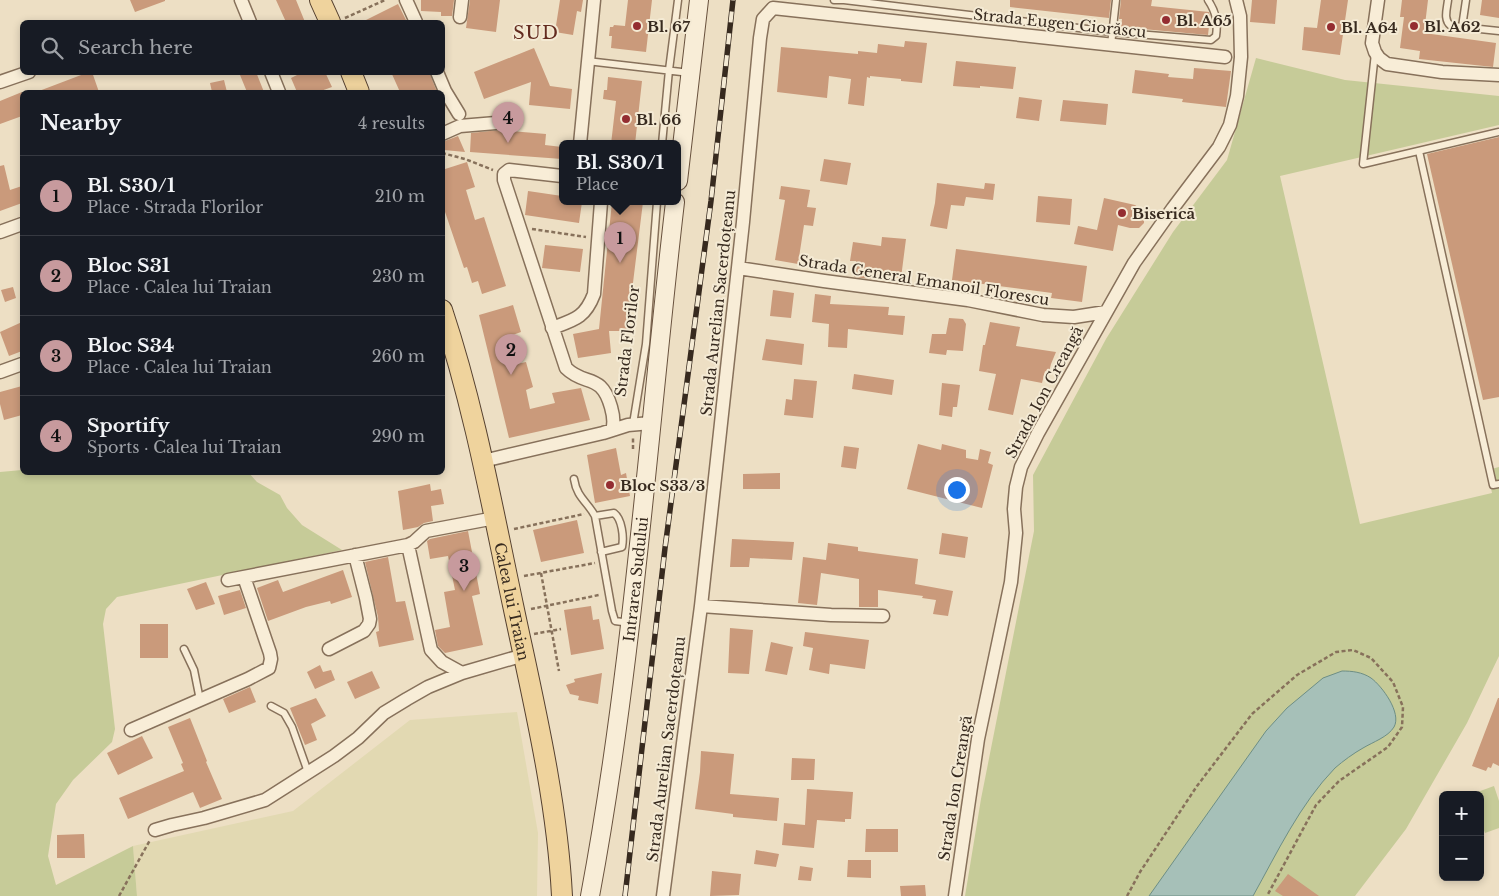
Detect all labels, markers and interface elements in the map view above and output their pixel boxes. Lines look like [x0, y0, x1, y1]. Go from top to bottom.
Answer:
street label: Strada Eugen Ciorăscu [973, 4, 1147, 42]
place label: Bl. A65 [1176, 11, 1232, 30]
marker: Bl. A65 [1160, 14, 1172, 26]
place label: Bl. 67 [647, 17, 690, 36]
place label: Bl. A62 [1424, 17, 1481, 36]
place label: Bl. A64 [1341, 18, 1398, 37]
search box [20, 20, 445, 75]
marker: Bl. 67 [631, 20, 643, 32]
marker: Bl. A62 [1408, 20, 1420, 32]
marker: Bl. A64 [1325, 21, 1337, 33]
district label: SUD [513, 22, 559, 44]
icon: search [38, 34, 66, 62]
text: Search here [78, 36, 193, 59]
pin: 4 [492, 102, 524, 143]
text: Nearby [40, 110, 121, 136]
place label: Bl. 66 [636, 110, 681, 129]
text: 4 results [358, 113, 425, 133]
marker: Bl. 66 [620, 113, 632, 125]
popup [559, 140, 681, 205]
text: Bl. S30/1 [576, 151, 664, 174]
text: Bl. S30/1 [87, 174, 175, 197]
text: Place [576, 174, 619, 194]
text: 1 [53, 186, 59, 206]
text: 210 m [375, 186, 425, 206]
street label: Strada Aurelian Sacerdoțeanu [697, 189, 739, 417]
text: Place · Strada Florilor [87, 197, 263, 217]
place label: Biserică [1132, 204, 1195, 223]
marker: Biserică [1116, 207, 1128, 219]
pin: 1 [604, 222, 636, 263]
street label: Strada General Emanoil Florescu [797, 251, 1051, 309]
text: Bloc S31 [87, 254, 170, 277]
text: 2 [51, 266, 61, 286]
text: 230 m [372, 266, 425, 286]
text: Place · Calea lui Traian [87, 277, 272, 297]
street label: Strada Florilor [611, 283, 643, 398]
street label: Strada Ion Creangă [1001, 322, 1087, 461]
text: Bloc S34 [87, 334, 174, 357]
pin: 2 [495, 334, 527, 375]
text: 3 [51, 346, 61, 366]
text: 260 m [372, 346, 425, 366]
text: Place · Calea lui Traian [87, 357, 272, 377]
text: Sportify [87, 414, 170, 437]
text: 4 [51, 426, 61, 446]
text: 290 m [372, 426, 425, 446]
text: Sports · Calea lui Traian [87, 437, 282, 457]
place label: Bloc S33/3 [620, 476, 705, 495]
your location [944, 477, 970, 503]
marker: Bloc S33/3 [604, 479, 616, 491]
street label: Intrarea Sudului [619, 516, 651, 643]
street label: Calea lui Traian [491, 541, 534, 662]
pin: 3 [448, 550, 480, 591]
street label: Strada Aurelian Sacerdoțeanu [643, 635, 689, 863]
street label: Strada Ion Creangă [934, 713, 976, 862]
map controls [1439, 791, 1484, 881]
button: + [1439, 791, 1484, 836]
button: − [1439, 836, 1484, 881]

